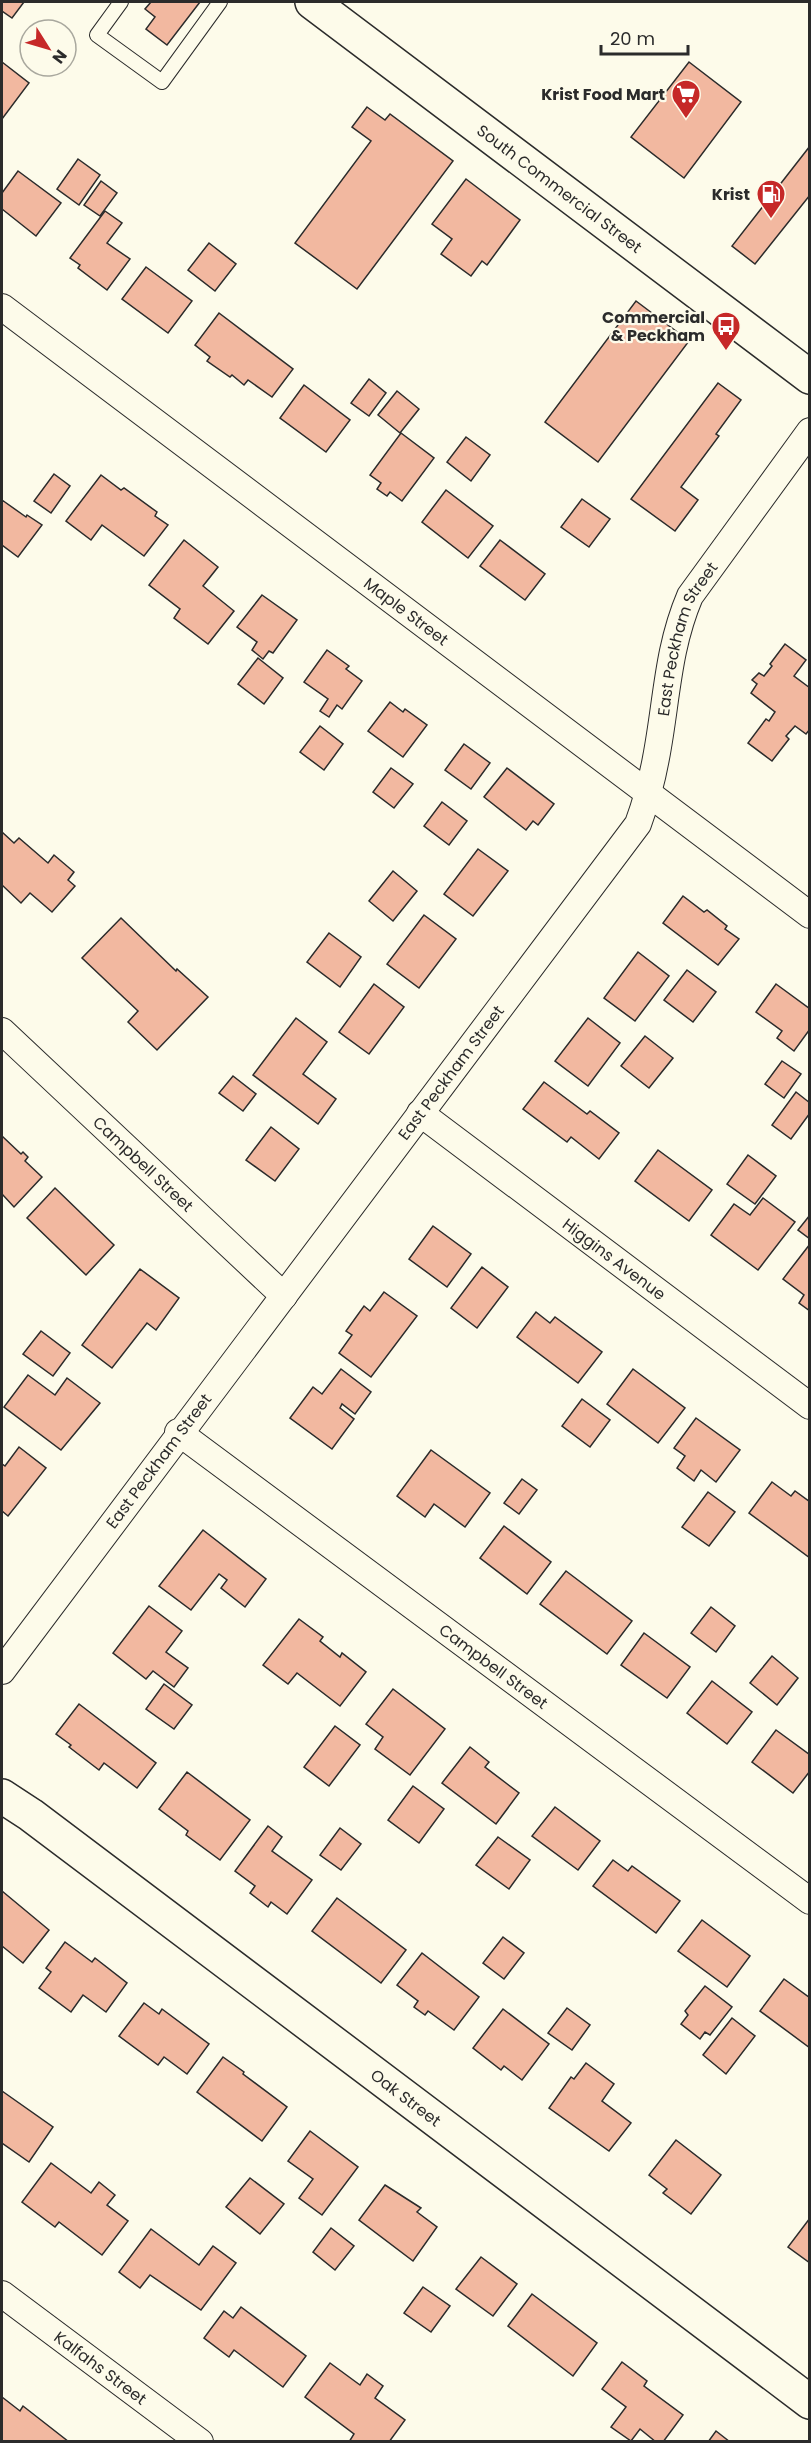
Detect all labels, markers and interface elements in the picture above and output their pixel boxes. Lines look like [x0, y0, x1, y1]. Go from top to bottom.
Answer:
north arrow [18, 18, 78, 78]
scale bar [601, 18, 688, 56]
text: 20 m [610, 26, 655, 51]
text: N [47, 45, 72, 68]
supermarket icon: Krist Food Mart [670, 78, 702, 120]
place label: Krist Food Mart [541, 83, 665, 106]
street label: South Commercial Street [472, 119, 647, 259]
fuel station icon: Krist [755, 178, 787, 220]
place label: Krist [712, 183, 750, 206]
place label: Commercial & Peckham [602, 306, 705, 347]
bus stop icon: Commercial & Peckham [710, 310, 742, 352]
street label: East Peckham Street [652, 557, 723, 718]
street label: Maple Street [359, 572, 453, 651]
street label: East Peckham Street [393, 1001, 510, 1145]
street label: Campbell Street [88, 1111, 199, 1217]
street label: Higgins Avenue [558, 1213, 670, 1306]
street label: East Peckham Street [101, 1389, 217, 1533]
street label: Campbell Street [434, 1619, 553, 1715]
street label: Oak Street [366, 2064, 446, 2132]
street label: Kalfahs Street [49, 2326, 151, 2410]

